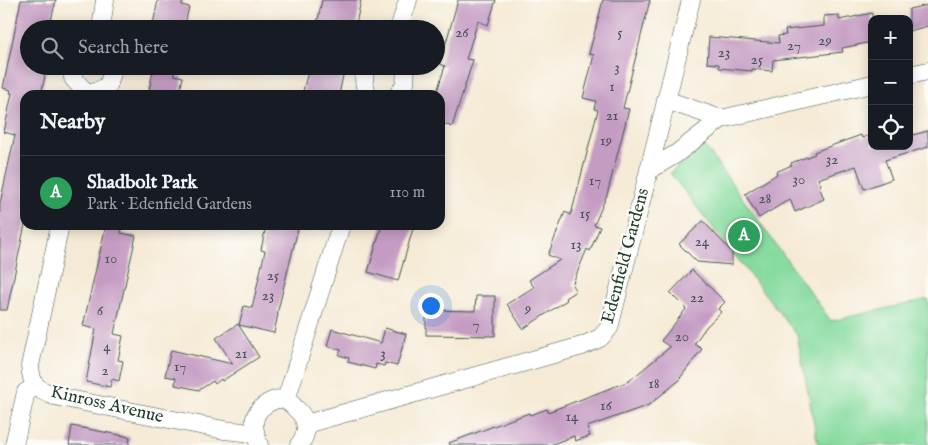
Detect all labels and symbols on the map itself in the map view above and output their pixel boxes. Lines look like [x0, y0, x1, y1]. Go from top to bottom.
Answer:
house number: 26 [455, 23, 469, 42]
house number: 5 [617, 23, 623, 42]
house number: 29 [818, 31, 832, 50]
house number: 27 [787, 36, 801, 55]
house number: 23 [718, 43, 730, 62]
house number: 25 [751, 50, 764, 69]
house number: 3 [614, 58, 620, 77]
house number: 1 [609, 77, 615, 96]
house number: 21 [606, 106, 618, 125]
house number: 19 [600, 131, 612, 150]
house number: 32 [826, 150, 838, 169]
house number: 30 [793, 170, 805, 189]
house number: 17 [589, 171, 601, 190]
street label: Edenfield Gardens [597, 186, 655, 326]
house number: 28 [759, 189, 772, 208]
house number: 15 [579, 204, 591, 223]
pin: A [728, 217, 760, 255]
house number: 24 [695, 232, 710, 251]
house number: 13 [570, 235, 582, 254]
house number: 10 [105, 249, 117, 268]
house number: 25 [267, 266, 280, 285]
house number: 23 [262, 286, 274, 305]
house number: 22 [690, 288, 704, 307]
your location [418, 293, 444, 319]
house number: 9 [524, 299, 531, 318]
house number: 6 [97, 301, 104, 320]
house number: 7 [472, 315, 480, 334]
house number: 20 [675, 327, 689, 346]
house number: 4 [103, 337, 111, 356]
house number: 21 [235, 344, 247, 363]
house number: 3 [380, 344, 386, 363]
house number: 17 [174, 357, 186, 376]
house number: 2 [101, 361, 109, 380]
house number: 18 [648, 374, 660, 393]
street label: Kinross Avenue [48, 381, 166, 429]
house number: 16 [600, 396, 613, 415]
house number: 14 [566, 407, 579, 426]

